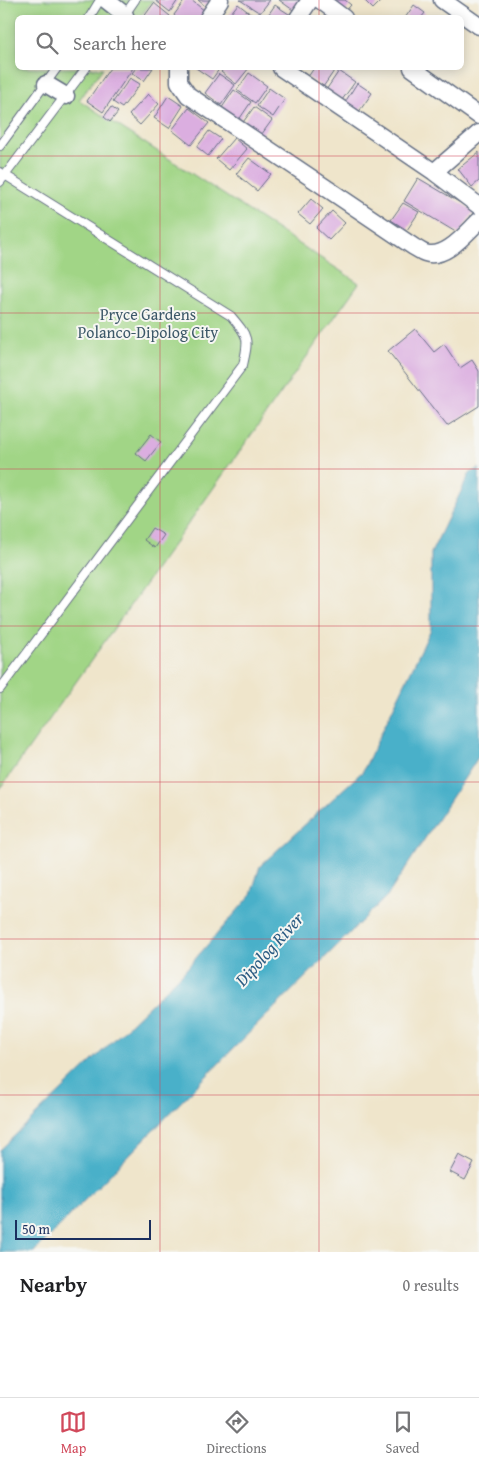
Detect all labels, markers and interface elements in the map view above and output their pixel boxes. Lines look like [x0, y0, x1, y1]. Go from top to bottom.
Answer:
search box [15, 15, 464, 70]
icon: search [33, 29, 61, 57]
text: Search here [73, 29, 167, 57]
park label: Pryce Gardens Polanco-Dipolog City [78, 302, 218, 344]
water label: Dipolog River [228, 905, 310, 993]
scale bar [15, 1217, 151, 1240]
text: 50 m [22, 1219, 50, 1239]
text: Nearby [20, 1269, 87, 1300]
text: 0 results [402, 1273, 459, 1297]
tab: Map [59, 1408, 87, 1458]
tab: Directions [206, 1408, 267, 1458]
tab: Saved [386, 1408, 420, 1458]

